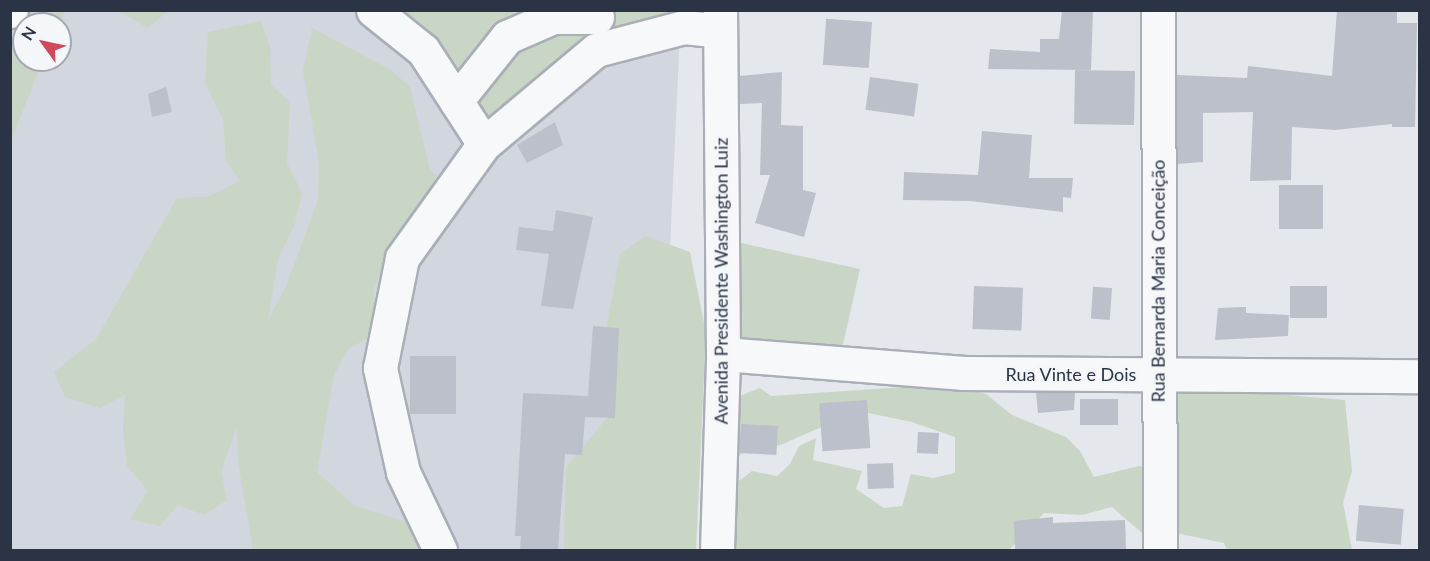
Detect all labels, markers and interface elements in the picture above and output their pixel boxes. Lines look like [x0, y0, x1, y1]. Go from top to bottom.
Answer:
north arrow [12, 12, 72, 72]
text: N [17, 23, 39, 43]
street label: Avenida Presidente Washington Luiz [710, 137, 732, 425]
street label: Rua Bernarda Maria Conceição [1147, 160, 1169, 402]
street label: Rua Vinte e Dois [1005, 363, 1137, 385]

